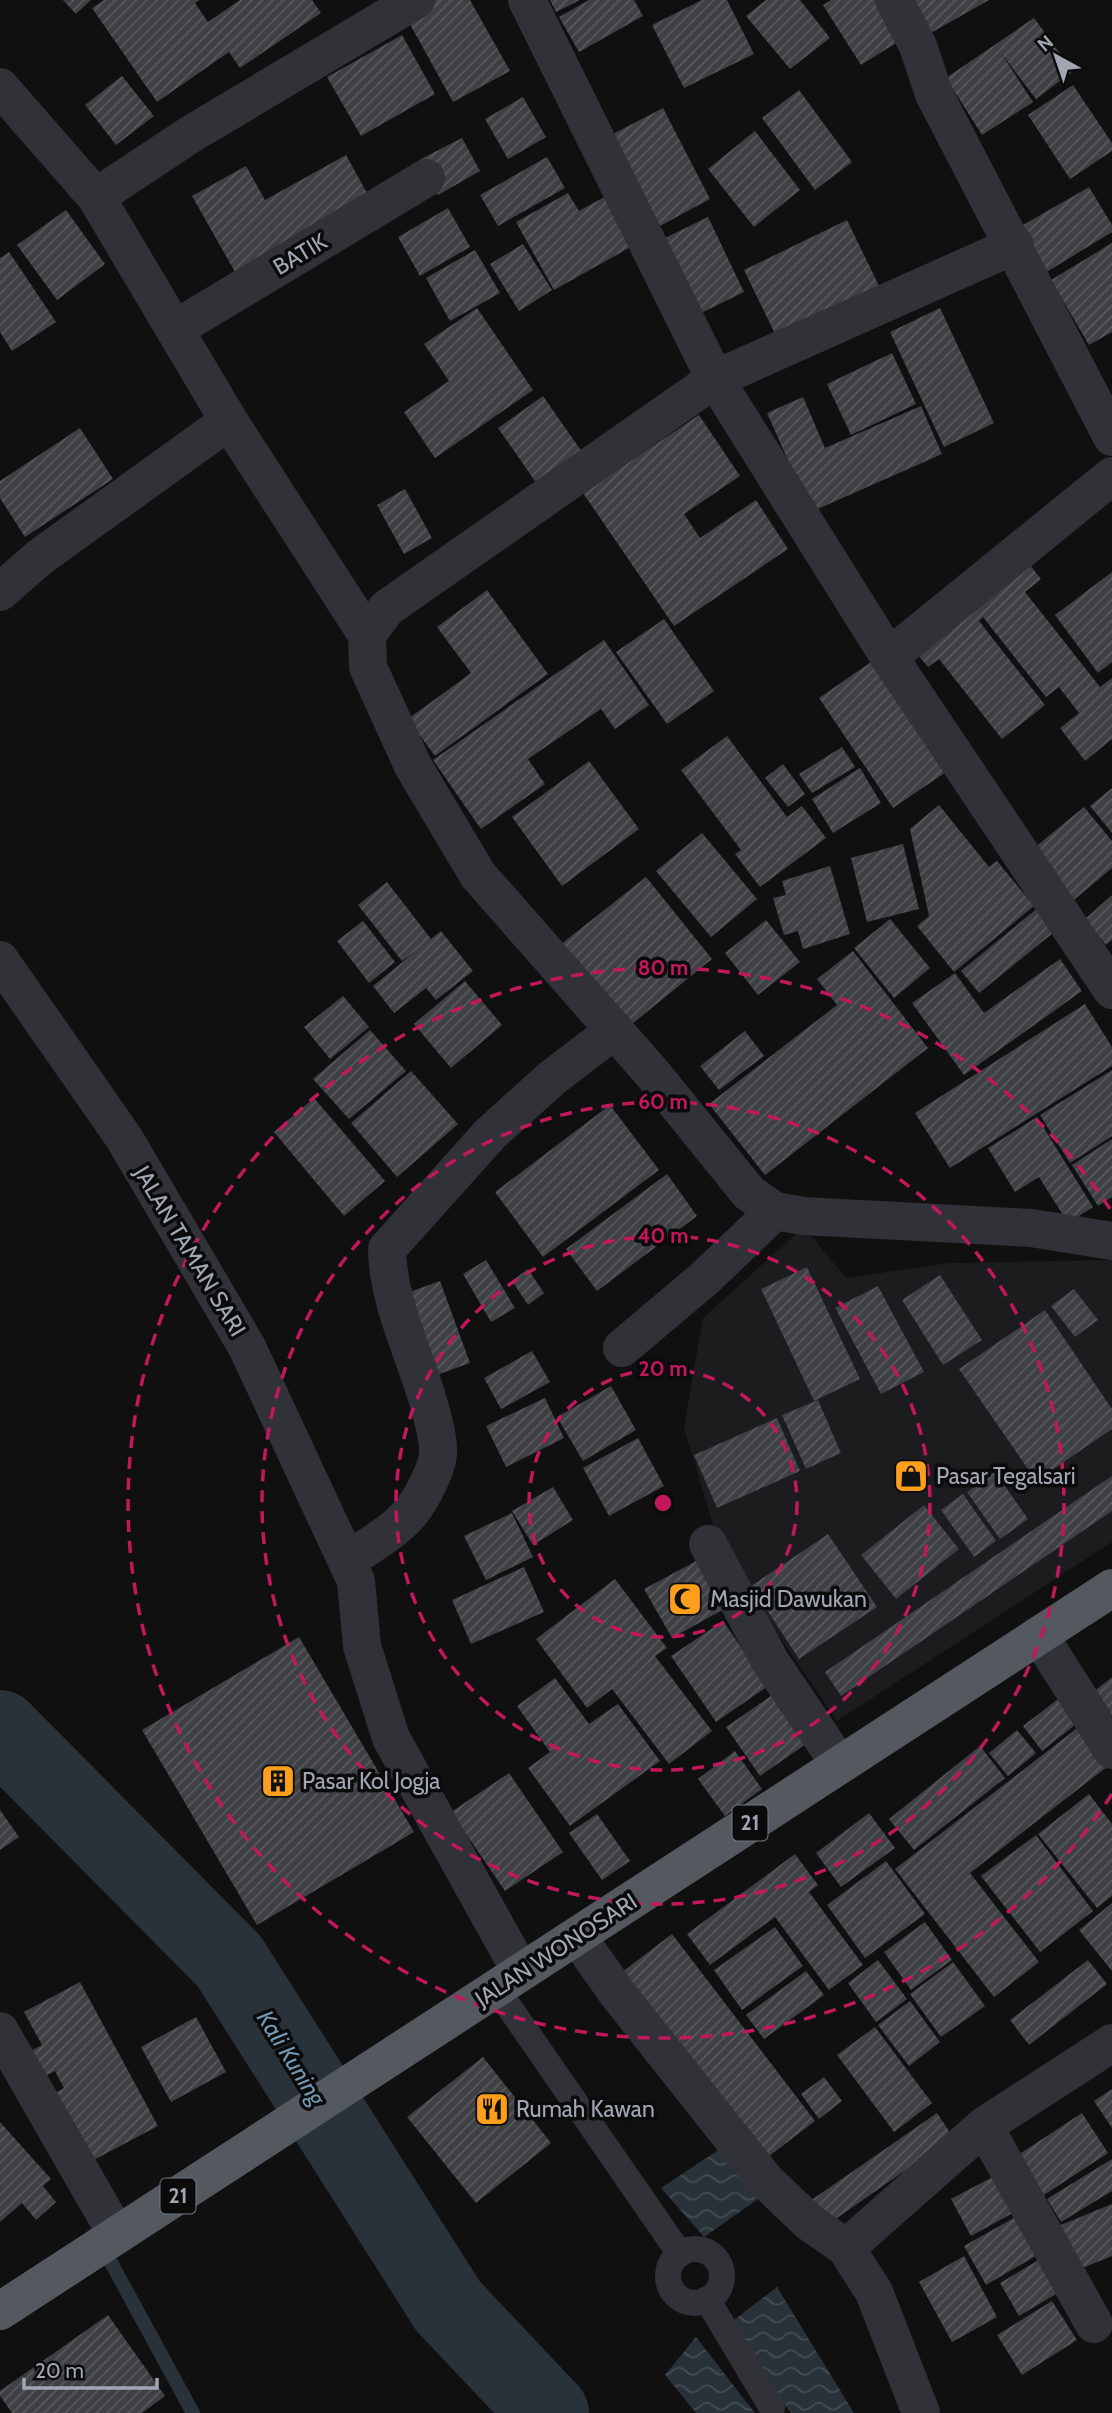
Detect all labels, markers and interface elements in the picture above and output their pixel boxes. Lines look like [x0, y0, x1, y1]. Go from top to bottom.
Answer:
north arrow [1021, 21, 1091, 91]
text: N [1033, 30, 1058, 56]
street label: BATIK [268, 227, 332, 281]
text: 80 m [638, 955, 688, 980]
text: 60 m [638, 1089, 688, 1114]
street label: JALAN TAMAN SARI [128, 1160, 252, 1341]
text: 40 m [638, 1223, 688, 1248]
text: 20 m [639, 1356, 687, 1381]
shop icon: Pasar Tegalsari [892, 1457, 930, 1495]
place label: Pasar Tegalsari [936, 1462, 1076, 1490]
centre of rings [651, 1491, 675, 1515]
mosque icon: Masjid Dawukan [666, 1580, 704, 1618]
place label: Masjid Dawukan [710, 1585, 867, 1613]
building icon: Pasar Kol Jogja [259, 1762, 297, 1800]
place label: Pasar Kol Jogja [302, 1767, 440, 1795]
road number: 21 [732, 1806, 768, 1840]
street label: JALAN WONOSARI [469, 1887, 642, 2013]
water label: Kali Kuning [251, 2005, 332, 2111]
restaurant icon: Rumah Kawan [473, 2090, 511, 2128]
place label: Rumah Kawan [516, 2095, 655, 2123]
road number: 21 [160, 2178, 196, 2214]
scale bar [24, 2346, 158, 2390]
text: 20 m [35, 2358, 84, 2383]

